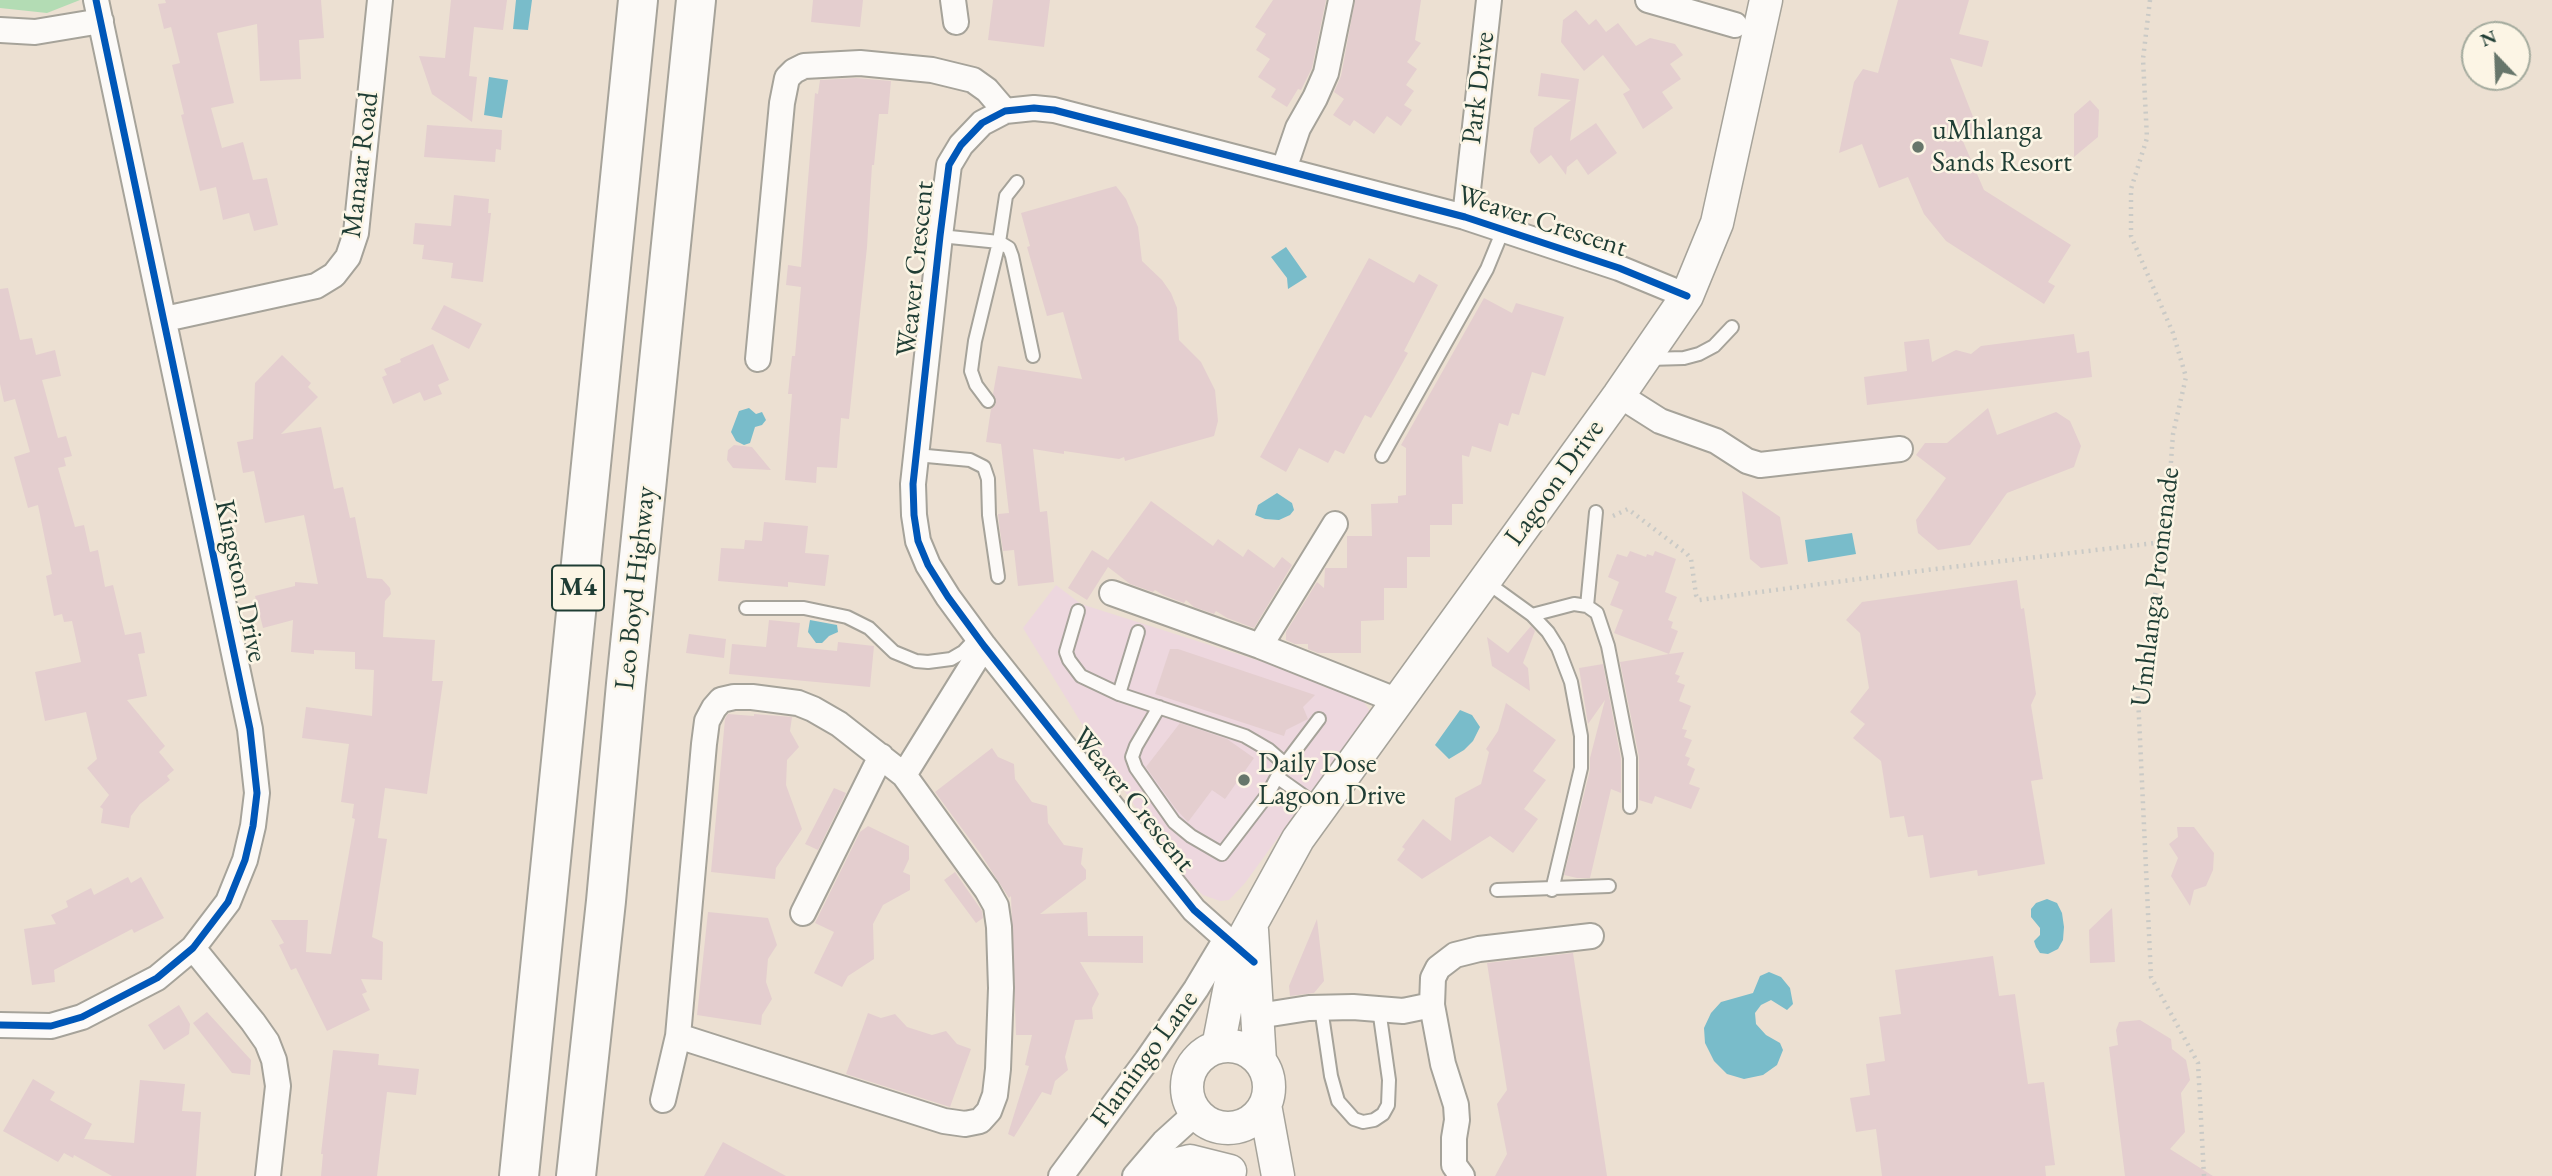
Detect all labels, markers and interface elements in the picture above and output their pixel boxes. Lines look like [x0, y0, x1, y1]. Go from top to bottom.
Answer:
north arrow [2461, 21, 2531, 91]
text: N [2476, 24, 2500, 53]
street label: Park Drive [1455, 30, 1503, 146]
street label: Manaar Road [335, 90, 387, 240]
place label: uMhlanga Sands Resort [1932, 114, 2072, 180]
marker: uMhlanga Sands Resort [1910, 139, 1926, 155]
street label: Weaver Crescent [1453, 179, 1631, 265]
street label: Weaver Crescent [890, 180, 942, 358]
street label: Lagoon Drive [1498, 413, 1612, 553]
street label: Umhlanga Promenade [2125, 465, 2187, 709]
street label: Leo Boyd Highway [609, 484, 663, 692]
street label: Kingston Drive [206, 497, 274, 665]
road number: M4 [552, 566, 604, 610]
street label: Weaver Crescent [1064, 721, 1202, 879]
place label: Daily Dose Lagoon Drive [1258, 747, 1406, 813]
marker: Daily Dose Lagoon Drive [1236, 772, 1252, 788]
street label: Flamingo Lane [1084, 984, 1206, 1134]

